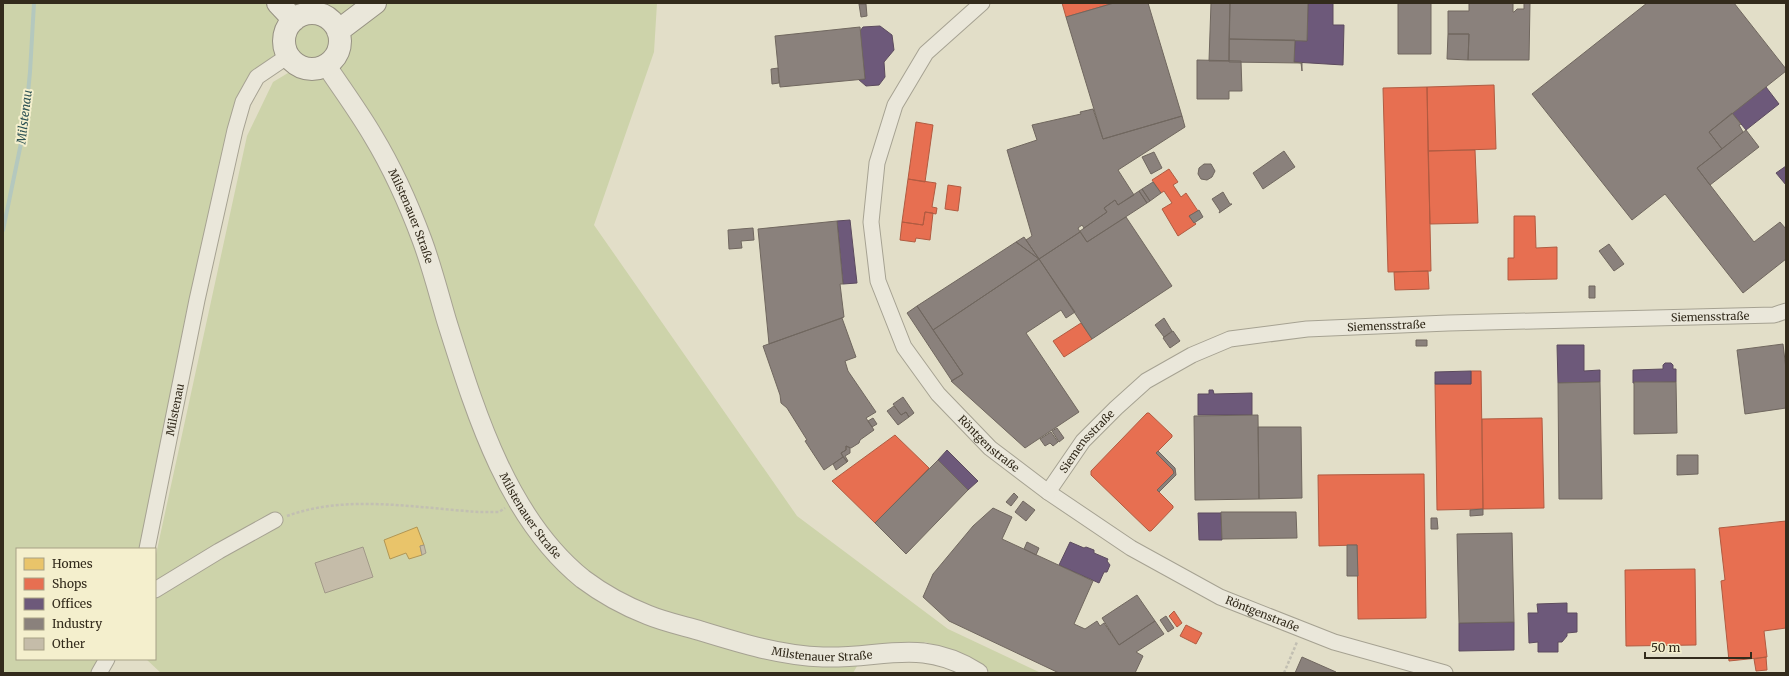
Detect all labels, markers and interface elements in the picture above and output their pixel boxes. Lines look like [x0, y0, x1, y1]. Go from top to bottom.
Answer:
water label: Milstenau [13, 89, 35, 146]
street label: Milstenauer Straße [385, 166, 437, 265]
street label: Siemensstraße [1671, 309, 1750, 325]
street label: Siemensstraße [1347, 317, 1426, 334]
street label: Milstenau [163, 382, 187, 437]
street label: Siemensstraße [1056, 407, 1117, 476]
street label: Röntgenstraße [955, 412, 1023, 475]
street label: Milstenauer Straße [497, 470, 564, 562]
legend [16, 548, 156, 660]
text: Homes [52, 556, 93, 571]
text: Shops [52, 576, 87, 591]
street label: Röntgenstraße [1223, 593, 1302, 635]
text: Offices [52, 596, 92, 611]
text: Industry [52, 616, 102, 631]
scale bar [1645, 634, 1751, 660]
text: Other [52, 636, 86, 651]
text: 50 m [1651, 640, 1680, 655]
street label: Milstenauer Straße [770, 644, 873, 664]

